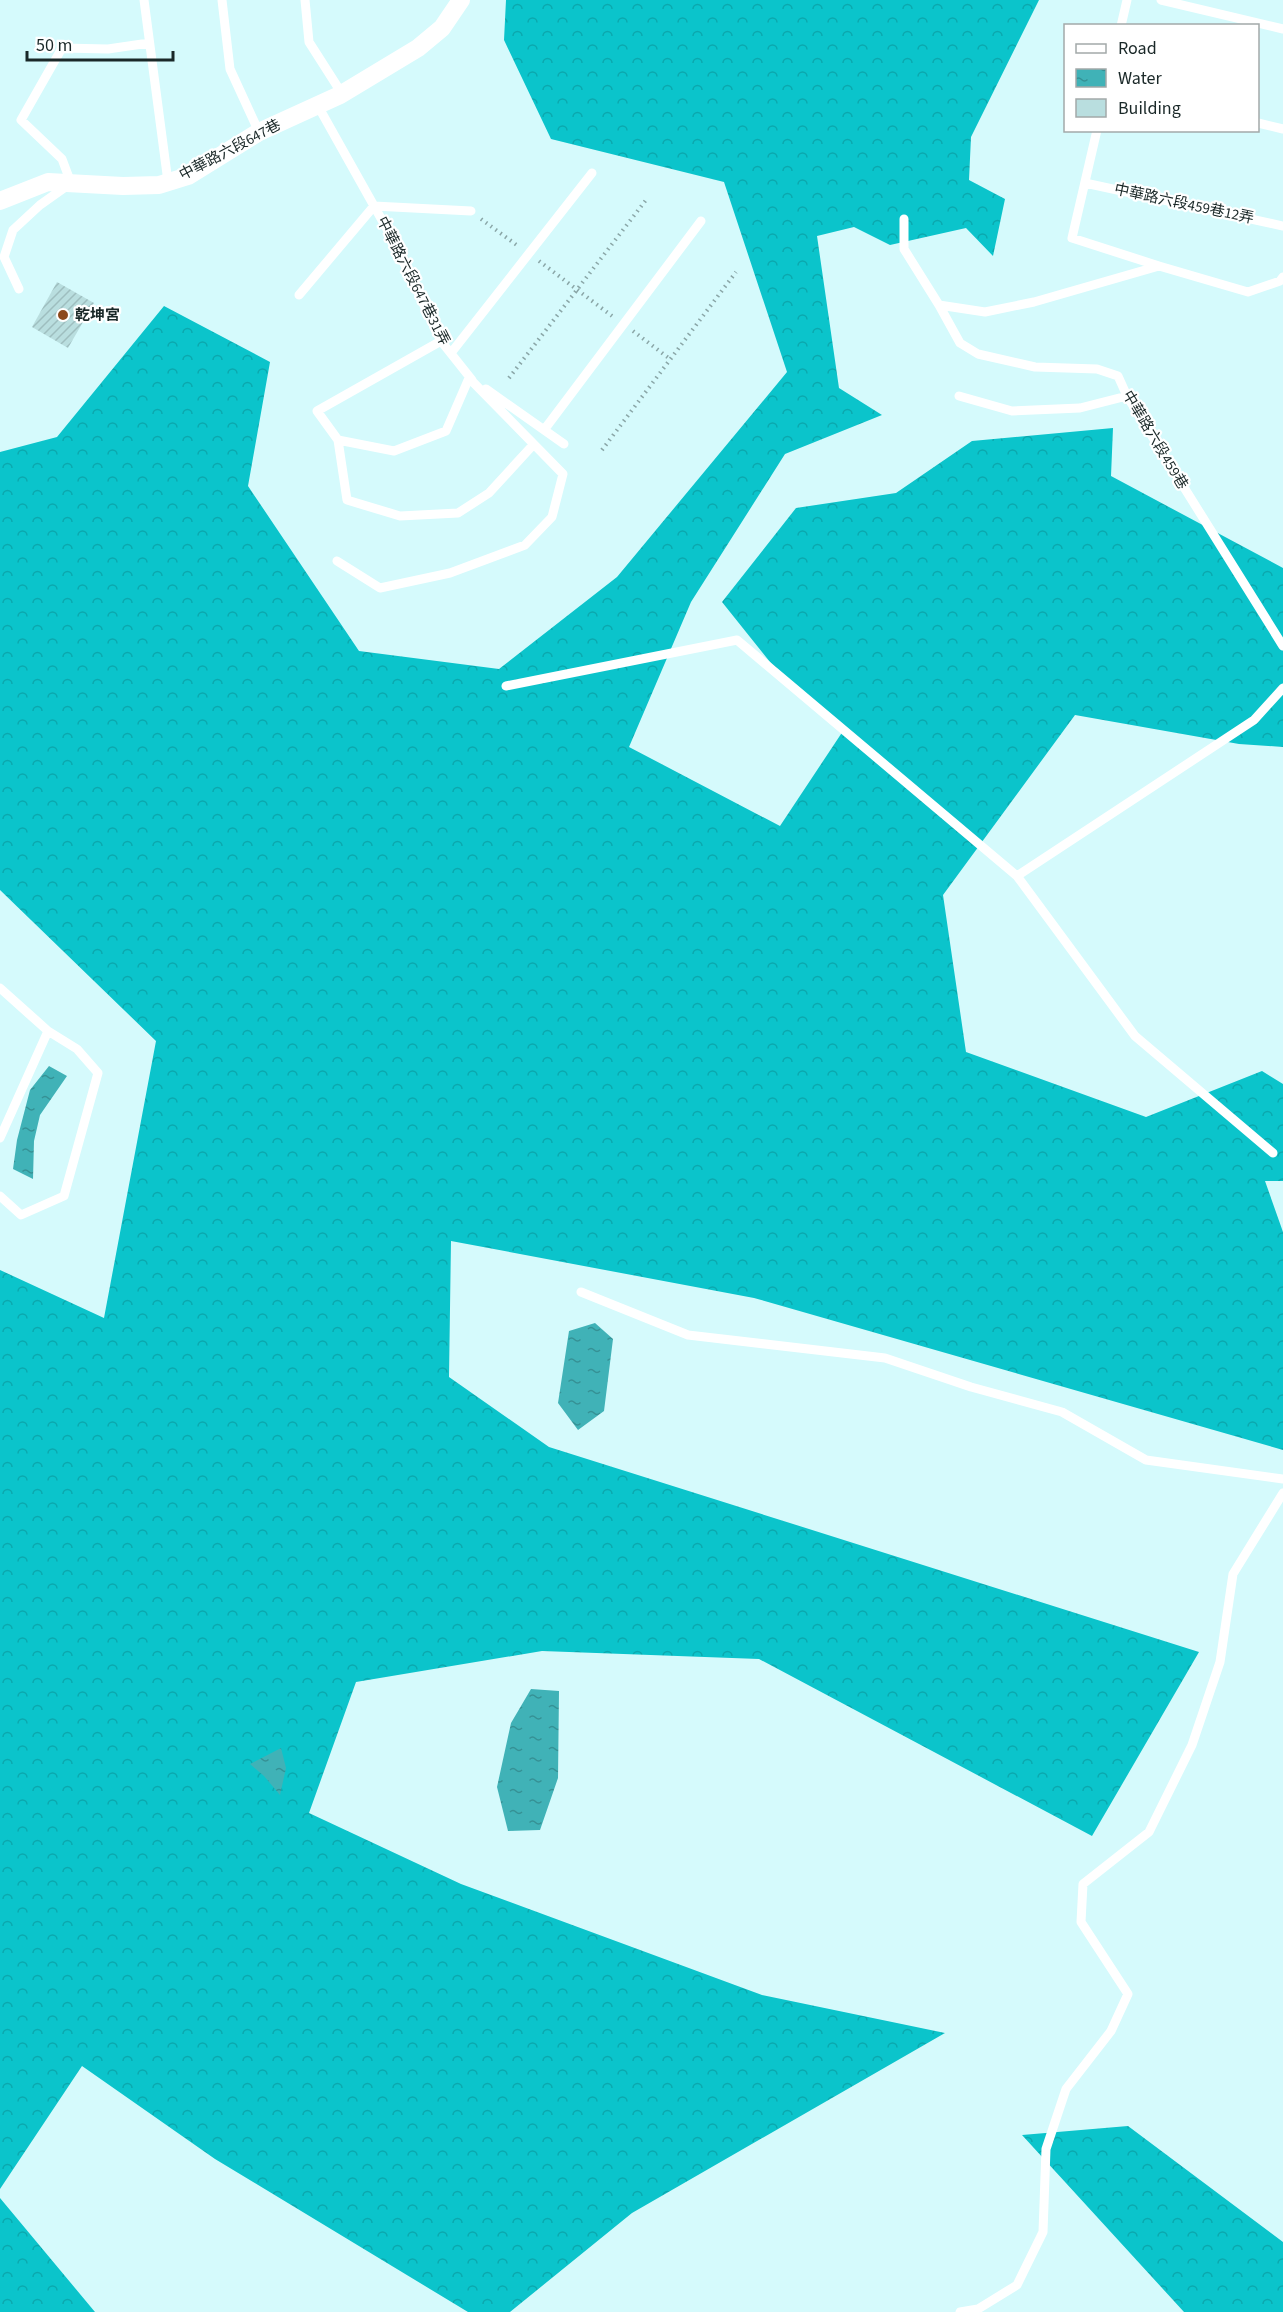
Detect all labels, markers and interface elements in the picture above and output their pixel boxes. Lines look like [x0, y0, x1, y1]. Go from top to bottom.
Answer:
scale bar [27, 24, 172, 62]
legend [1064, 24, 1259, 132]
text: 50 m [36, 33, 72, 58]
text: Road [1118, 36, 1157, 61]
text: Water [1118, 66, 1162, 91]
text: Building [1118, 96, 1181, 121]
street label: 中華路六段647巷 [175, 114, 285, 186]
street label: 中華路六段459巷12弄 [1112, 179, 1256, 229]
street label: 中華路六段647巷31弄 [371, 213, 455, 349]
place label: 乾坤宮 [75, 305, 120, 326]
marker: 乾坤宮 [56, 308, 70, 322]
street label: 中華路六段459巷 [1117, 386, 1193, 494]

